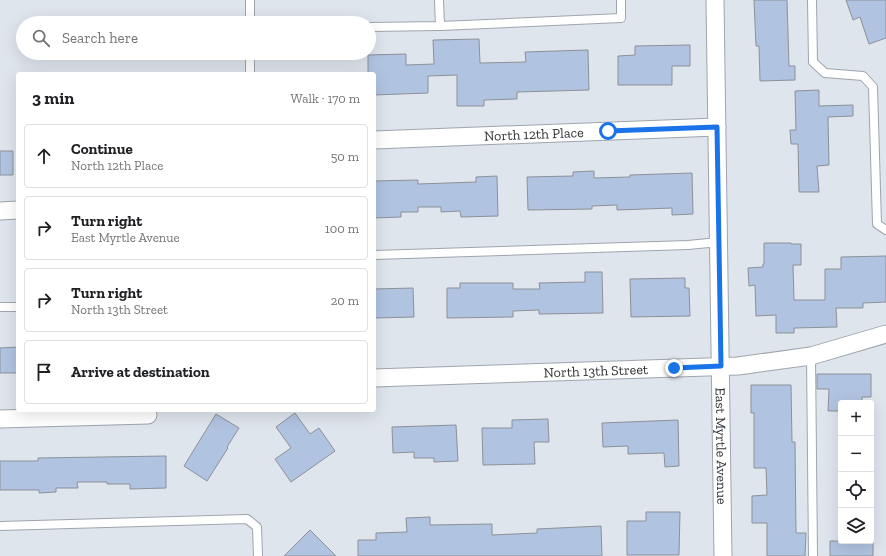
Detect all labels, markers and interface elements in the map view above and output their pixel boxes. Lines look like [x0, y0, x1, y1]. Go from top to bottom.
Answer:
search box [16, 16, 376, 60]
icon: search [30, 27, 52, 49]
text: Search here [62, 29, 138, 47]
text: 3 min [32, 88, 74, 108]
text: Walk · 170 m [291, 91, 360, 106]
route start [599, 122, 617, 140]
street label: North 12th Place [484, 124, 584, 145]
text: Continue [71, 140, 133, 158]
icon: ahead [33, 145, 55, 167]
text: 50 m [331, 149, 359, 164]
text: North 12th Place [71, 158, 163, 173]
text: Turn right [71, 212, 142, 230]
icon: right [33, 217, 55, 239]
text: 100 m [325, 221, 359, 236]
text: East Myrtle Avenue [71, 230, 180, 245]
text: Turn right [71, 284, 142, 302]
icon: right [33, 289, 55, 311]
text: 20 m [331, 293, 359, 308]
text: North 13th Street [71, 302, 168, 317]
route end [665, 359, 683, 377]
icon: arrive [33, 361, 55, 383]
street label: North 13th Street [543, 361, 649, 381]
text: Arrive at destination [71, 363, 210, 381]
street label: East Myrtle Avenue [712, 387, 730, 505]
map controls [838, 400, 874, 544]
button: + [838, 400, 874, 436]
button: − [838, 436, 874, 472]
button: locate [838, 472, 874, 508]
button: layers [838, 508, 874, 544]

